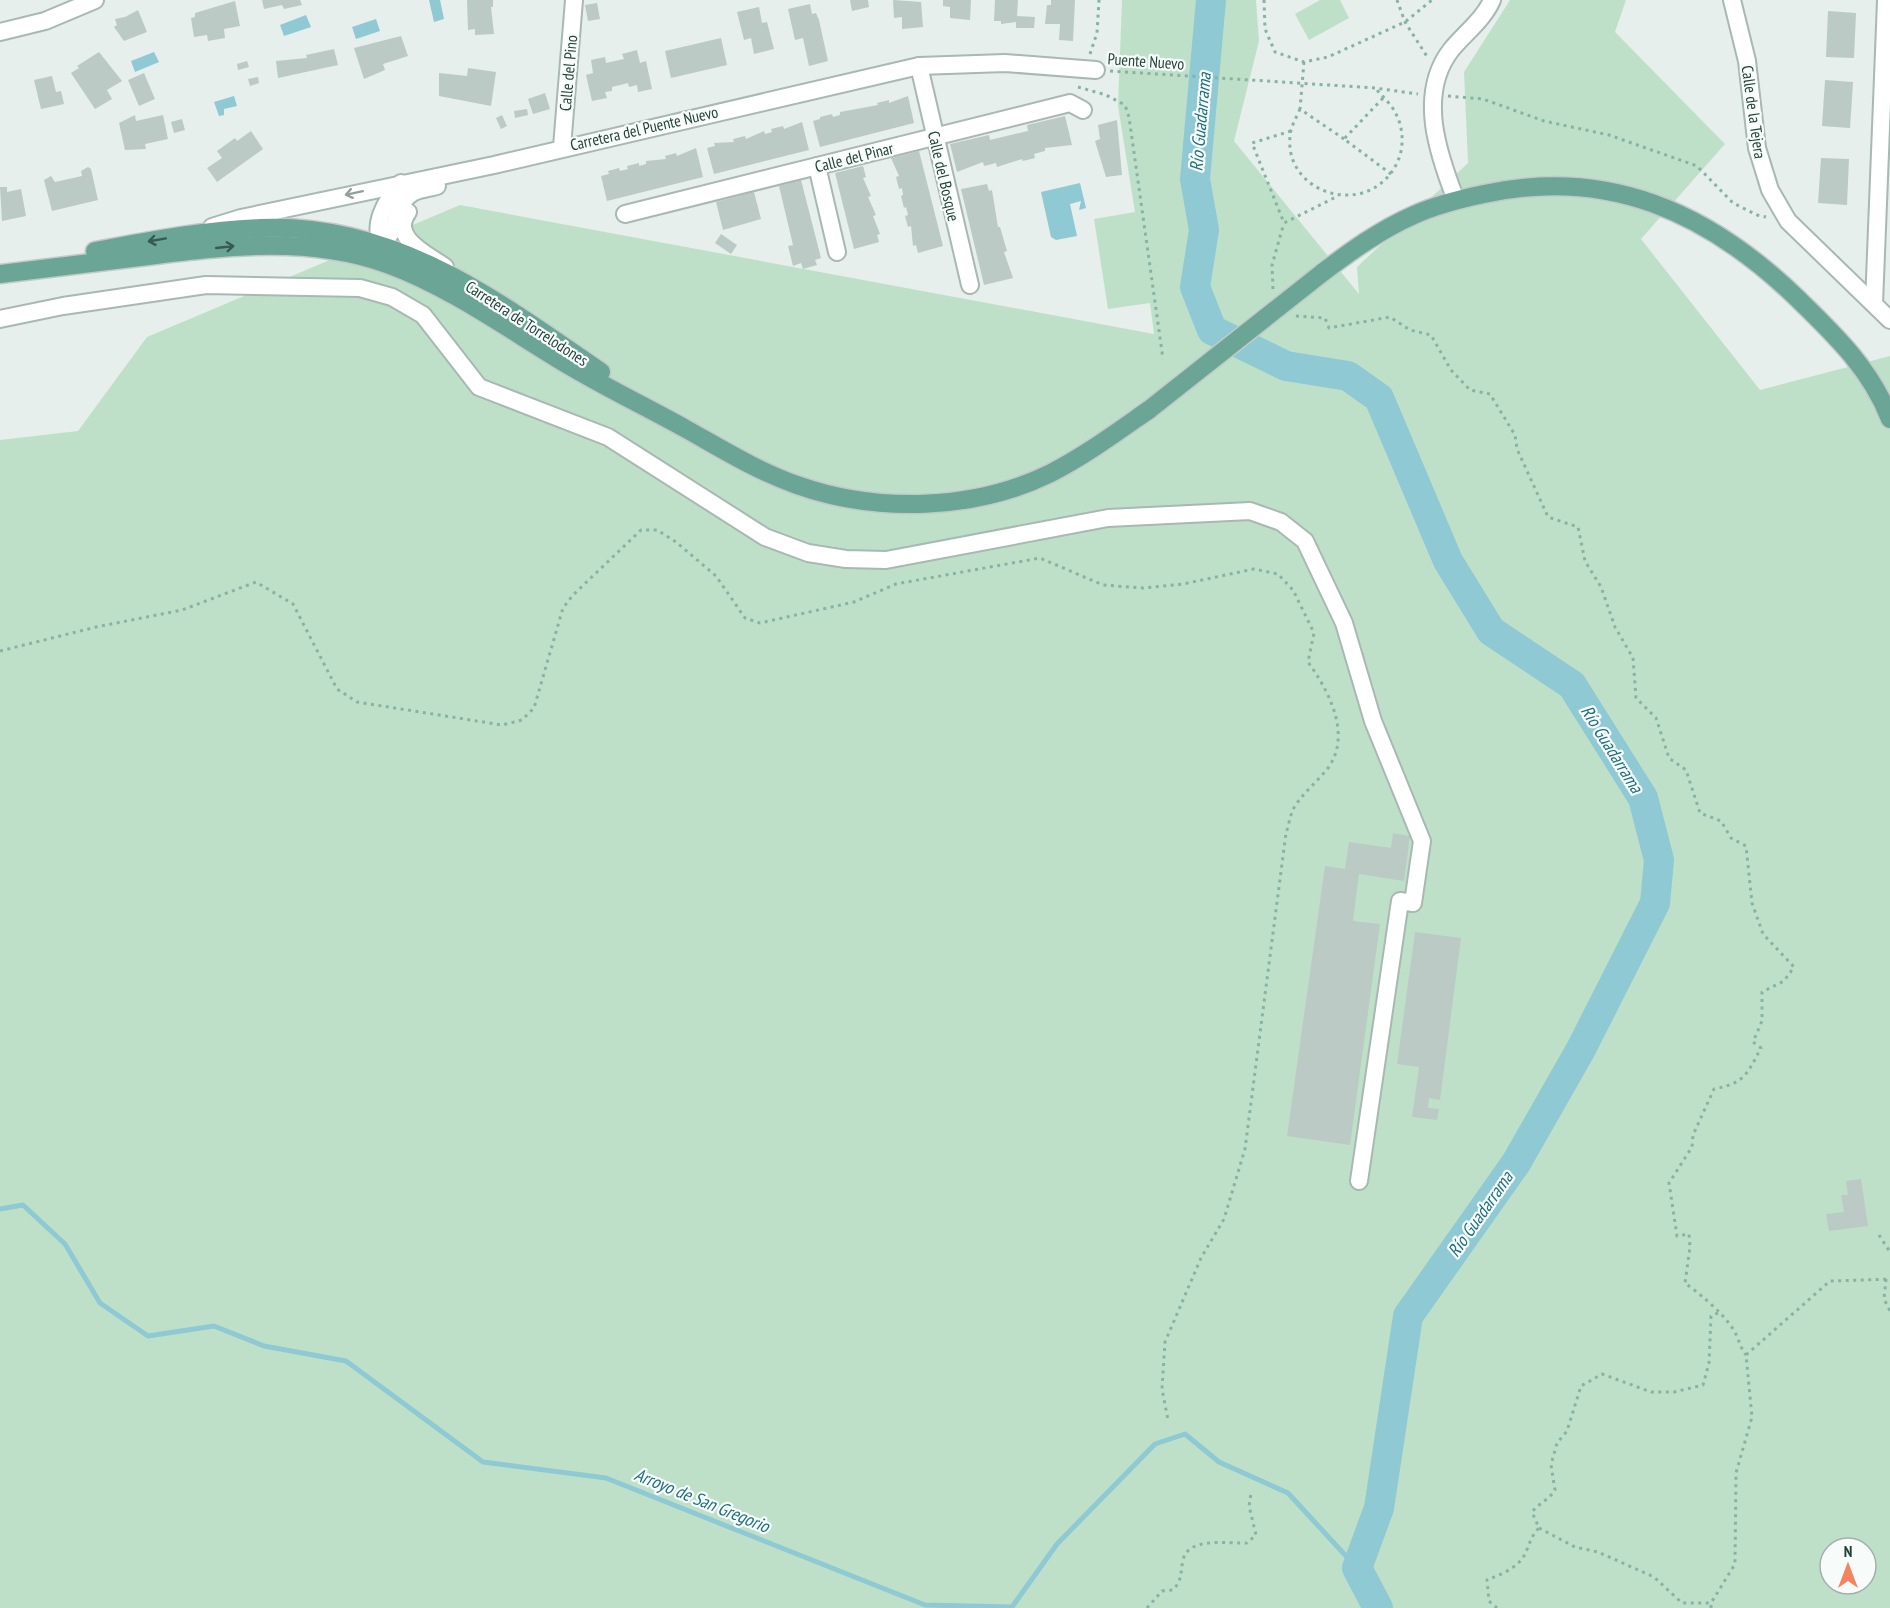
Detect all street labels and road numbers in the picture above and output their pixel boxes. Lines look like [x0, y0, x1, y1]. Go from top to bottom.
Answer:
street label: Calle del Pino [555, 34, 581, 112]
street label: Puente Nuevo [1107, 48, 1185, 74]
street label: Calle de la Tejera [1738, 64, 1770, 160]
street label: Carretera del Puente Nuevo [568, 101, 720, 155]
street label: Calle del Bosque [924, 129, 964, 223]
street label: Calle del Pinar [813, 137, 896, 176]
street label: Carretera de Torrelodones [462, 276, 592, 370]

